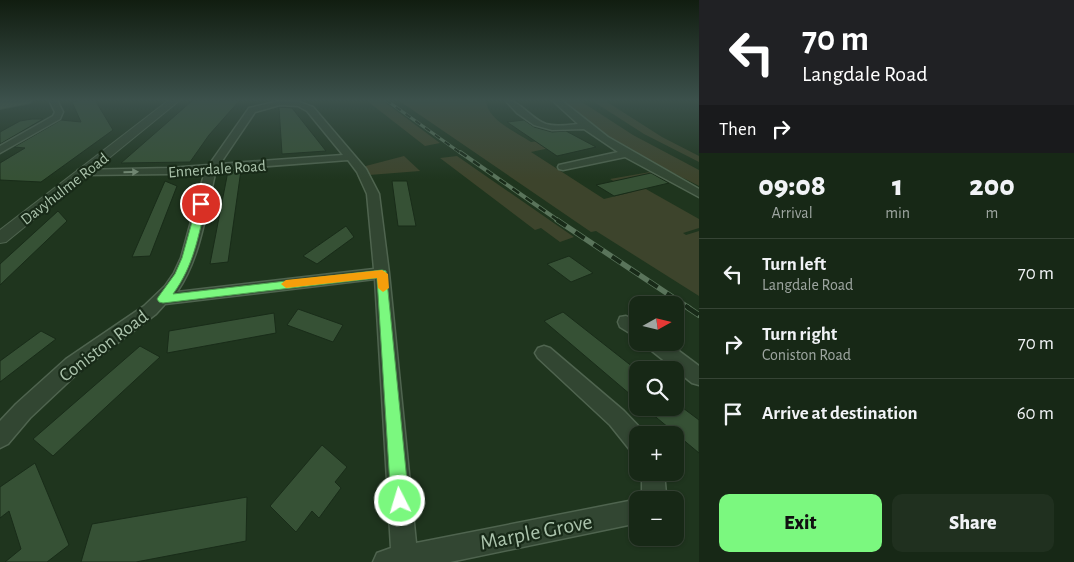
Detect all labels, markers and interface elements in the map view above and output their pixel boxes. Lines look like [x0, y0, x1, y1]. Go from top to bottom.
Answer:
icon: left [719, 20, 784, 85]
text: 70 m [802, 22, 869, 57]
text: Langdale Road [802, 63, 928, 85]
icon: right [767, 115, 795, 143]
text: Then [719, 120, 757, 139]
street label: Davyhulme Road [18, 150, 112, 229]
street label: Ennerdale Road [168, 158, 266, 180]
one-way arrow [123, 168, 139, 176]
text: 09:08 [758, 171, 826, 201]
text: 1 [892, 171, 903, 201]
text: 200 [969, 171, 1015, 201]
pin [180, 183, 222, 225]
icon: arrive [187, 190, 215, 218]
text: Arrival [771, 205, 813, 221]
text: min [885, 205, 910, 221]
text: m [986, 205, 998, 221]
text: Turn left [762, 255, 826, 274]
icon: left [719, 260, 747, 288]
text: 70 m [1018, 264, 1054, 283]
text: Langdale Road [762, 277, 853, 293]
north arrow [629, 296, 684, 351]
map controls [629, 296, 684, 546]
street label: Coniston Road [56, 307, 152, 386]
text: Turn right [762, 325, 837, 344]
icon: right [719, 330, 747, 358]
text: 70 m [1018, 334, 1054, 353]
text: Coniston Road [762, 347, 851, 363]
button: search [629, 361, 684, 416]
icon: arrive [719, 400, 747, 428]
text: Arrive at destination [762, 404, 918, 423]
text: 60 m [1017, 404, 1054, 423]
button: + [629, 426, 684, 481]
position arrow [373, 474, 425, 526]
button: − [629, 491, 684, 546]
button: Exit [719, 494, 882, 552]
button: Share [892, 494, 1054, 552]
street label: Marple Grove [478, 510, 594, 554]

